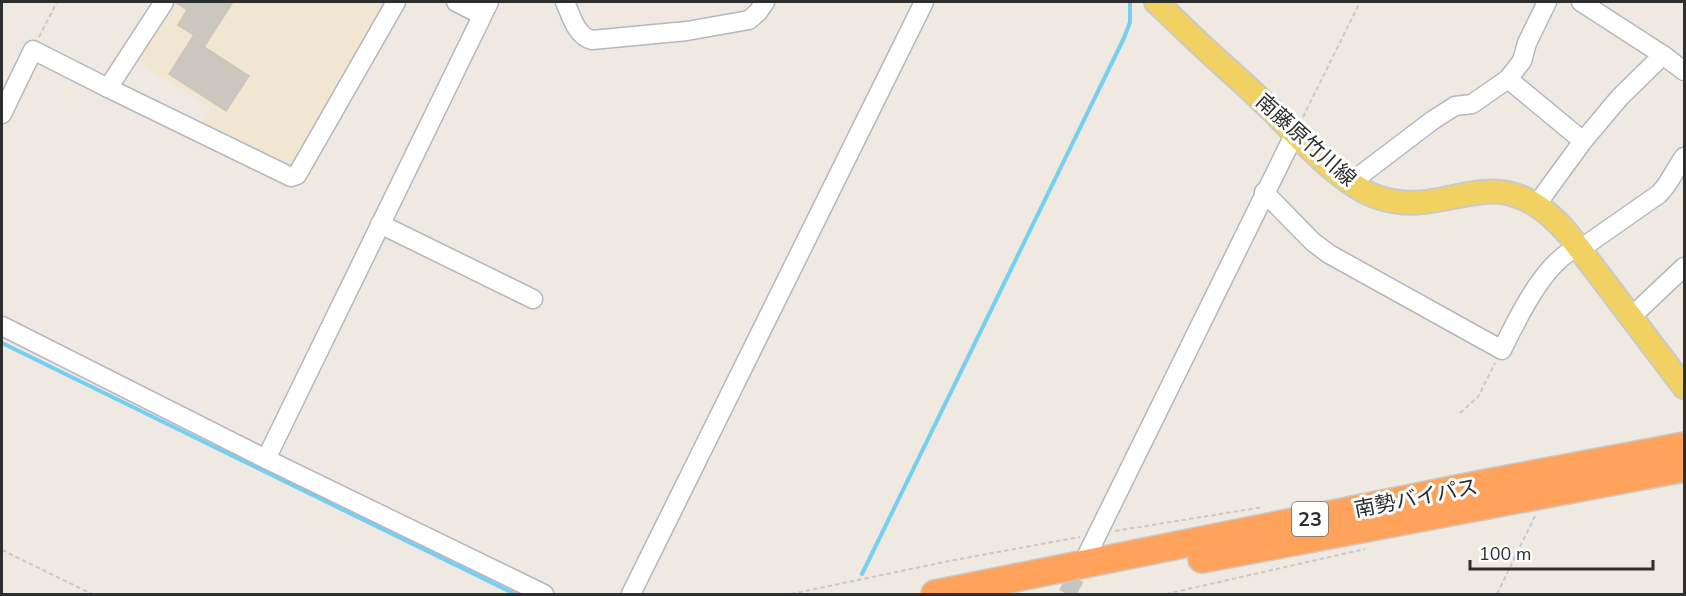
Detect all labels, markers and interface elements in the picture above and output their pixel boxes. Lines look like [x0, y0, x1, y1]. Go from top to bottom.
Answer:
street label: 南藤原竹川線 [1250, 87, 1362, 193]
street label: 南勢バイパス [1352, 472, 1480, 524]
road number: 23 [1292, 502, 1328, 536]
scale bar [1470, 533, 1653, 571]
text: 100 m [1479, 542, 1531, 566]

